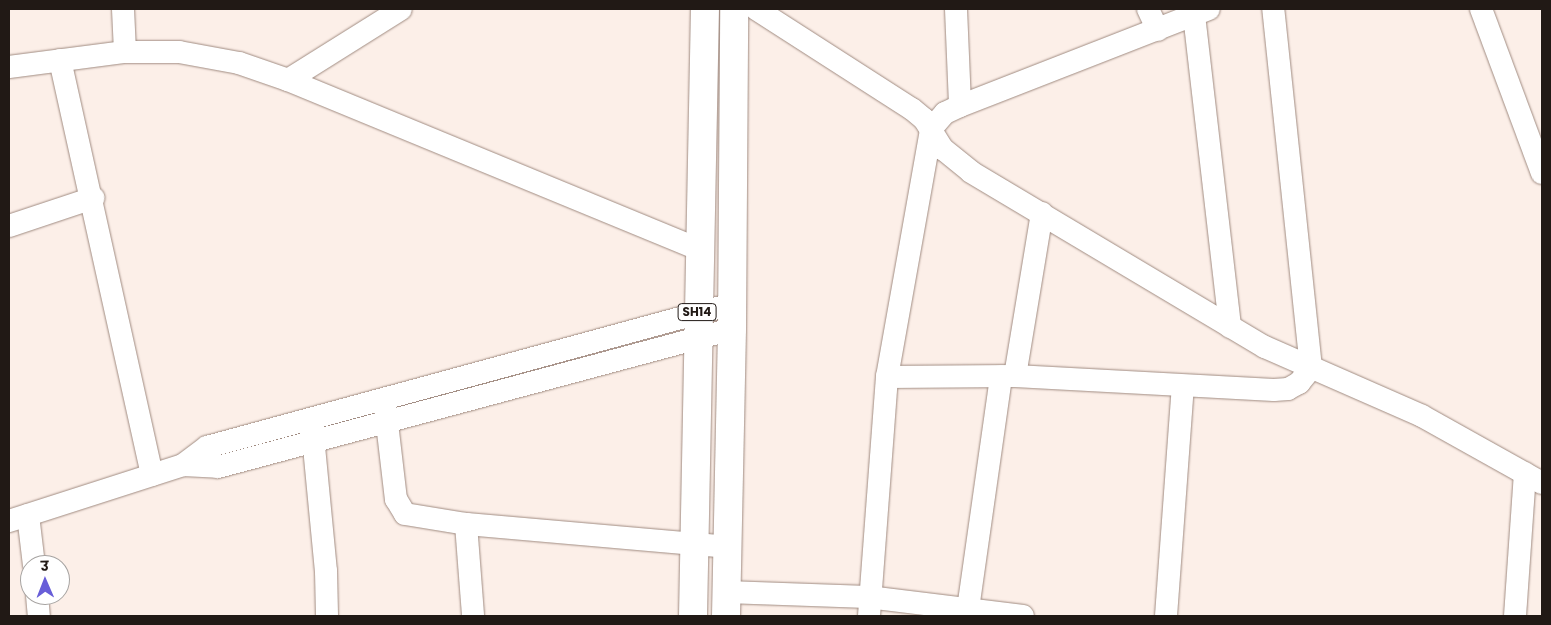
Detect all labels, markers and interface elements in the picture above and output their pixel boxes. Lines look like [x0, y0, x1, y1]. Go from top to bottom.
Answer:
road number: SH14 [677, 302, 717, 322]
north arrow [20, 555, 70, 605]
text: उ [41, 556, 49, 576]

